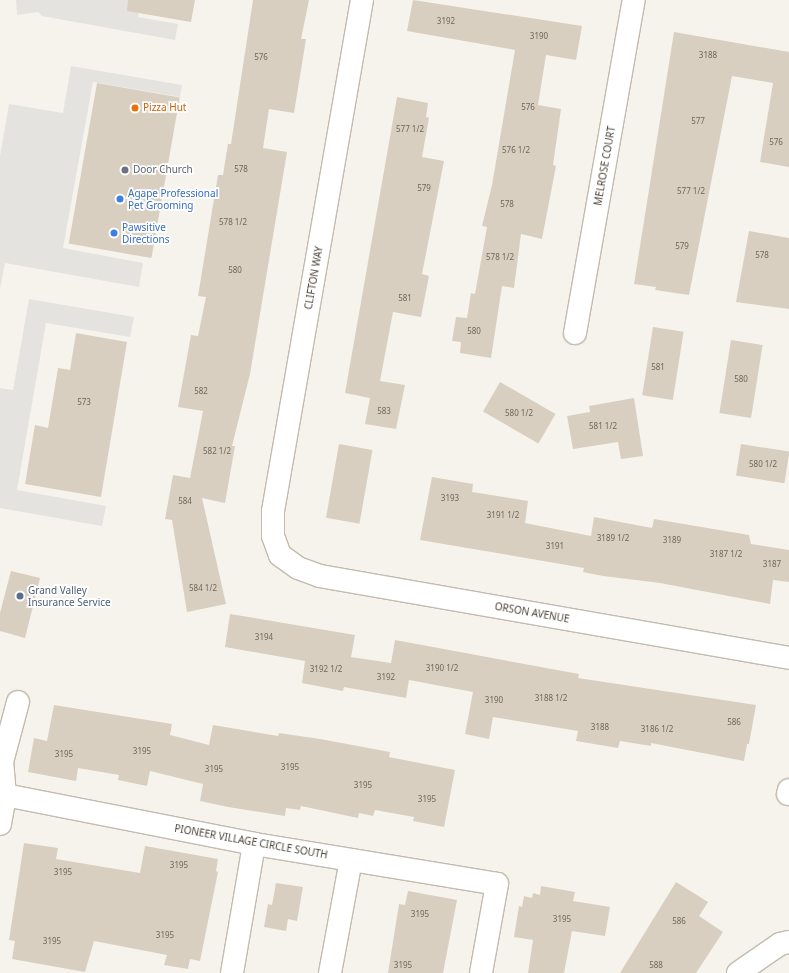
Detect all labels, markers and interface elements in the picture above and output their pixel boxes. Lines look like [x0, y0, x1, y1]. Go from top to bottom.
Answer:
house number: 3192 [437, 16, 455, 26]
house number: 3190 [530, 31, 548, 41]
house number: 3188 [699, 50, 717, 60]
house number: 576 [254, 52, 268, 62]
place label: Pizza Hut [143, 102, 186, 114]
house number: 576 [521, 102, 535, 112]
marker: Pizza Hut [130, 103, 140, 113]
house number: 577 [691, 116, 705, 126]
house number: 577 1/2 [396, 124, 424, 134]
street label: MELROSE COURT [592, 125, 618, 207]
house number: 576 [769, 137, 783, 147]
house number: 576 1/2 [502, 145, 530, 155]
place label: Door Church [133, 164, 193, 176]
house number: 578 [234, 164, 248, 174]
marker: Door Church [120, 165, 130, 175]
house number: 579 [417, 183, 431, 193]
house number: 577 1/2 [677, 186, 705, 196]
place label: Agape Professional Pet Grooming [128, 187, 218, 210]
marker: Agape Professional Pet Grooming [115, 194, 125, 204]
house number: 578 [500, 199, 514, 209]
house number: 578 1/2 [219, 217, 247, 227]
place label: Pawsitive Directions [122, 221, 169, 244]
marker: Pawsitive Directions [109, 228, 119, 238]
house number: 579 [675, 241, 689, 251]
street label: CLIFTON WAY [303, 246, 325, 310]
house number: 578 [755, 250, 769, 260]
house number: 578 1/2 [486, 252, 514, 262]
house number: 580 [228, 265, 242, 275]
house number: 581 [398, 293, 412, 303]
house number: 580 [467, 326, 481, 336]
house number: 581 [651, 362, 665, 372]
house number: 580 [734, 374, 748, 384]
house number: 582 [194, 386, 208, 396]
house number: 573 [77, 397, 91, 407]
house number: 583 [377, 406, 391, 416]
house number: 580 1/2 [505, 408, 533, 418]
house number: 581 1/2 [589, 421, 617, 431]
house number: 582 1/2 [203, 446, 231, 456]
house number: 580 1/2 [749, 459, 777, 469]
house number: 3193 [441, 493, 459, 503]
house number: 584 [178, 496, 192, 506]
house number: 3191 1/2 [487, 510, 519, 520]
house number: 3189 1/2 [597, 533, 629, 543]
house number: 3189 [663, 535, 681, 545]
house number: 3191 [546, 541, 564, 551]
house number: 3187 1/2 [710, 549, 742, 559]
house number: 3187 [763, 559, 781, 569]
house number: 584 1/2 [189, 583, 217, 593]
place label: Grand Valley Insurance Service [28, 584, 111, 608]
marker: Grand Valley Insurance Service [15, 591, 25, 601]
street label: ORSON AVENUE [494, 601, 570, 625]
house number: 3194 [255, 632, 273, 642]
house number: 3190 1/2 [426, 663, 458, 673]
house number: 3192 1/2 [310, 664, 342, 674]
house number: 3192 [377, 672, 395, 682]
house number: 3188 1/2 [535, 693, 567, 703]
house number: 3190 [485, 695, 503, 705]
house number: 586 [727, 717, 741, 727]
house number: 3188 [591, 722, 609, 732]
house number: 3186 1/2 [641, 724, 673, 734]
house number: 3195 [133, 746, 151, 756]
house number: 3195 [55, 749, 73, 759]
house number: 3195 [281, 762, 299, 772]
house number: 3195 [205, 764, 223, 774]
house number: 3195 [354, 780, 372, 790]
house number: 3195 [418, 794, 436, 804]
street label: PIONEER VILLAGE CIRCLE SOUTH [173, 823, 329, 861]
house number: 3195 [170, 860, 188, 870]
house number: 3195 [54, 867, 72, 877]
house number: 3195 [411, 909, 429, 919]
house number: 3195 [553, 914, 571, 924]
house number: 586 [672, 916, 686, 926]
house number: 3195 [156, 930, 174, 940]
house number: 3195 [43, 936, 61, 946]
house number: 3195 [394, 960, 412, 970]
house number: 588 [649, 960, 663, 970]

